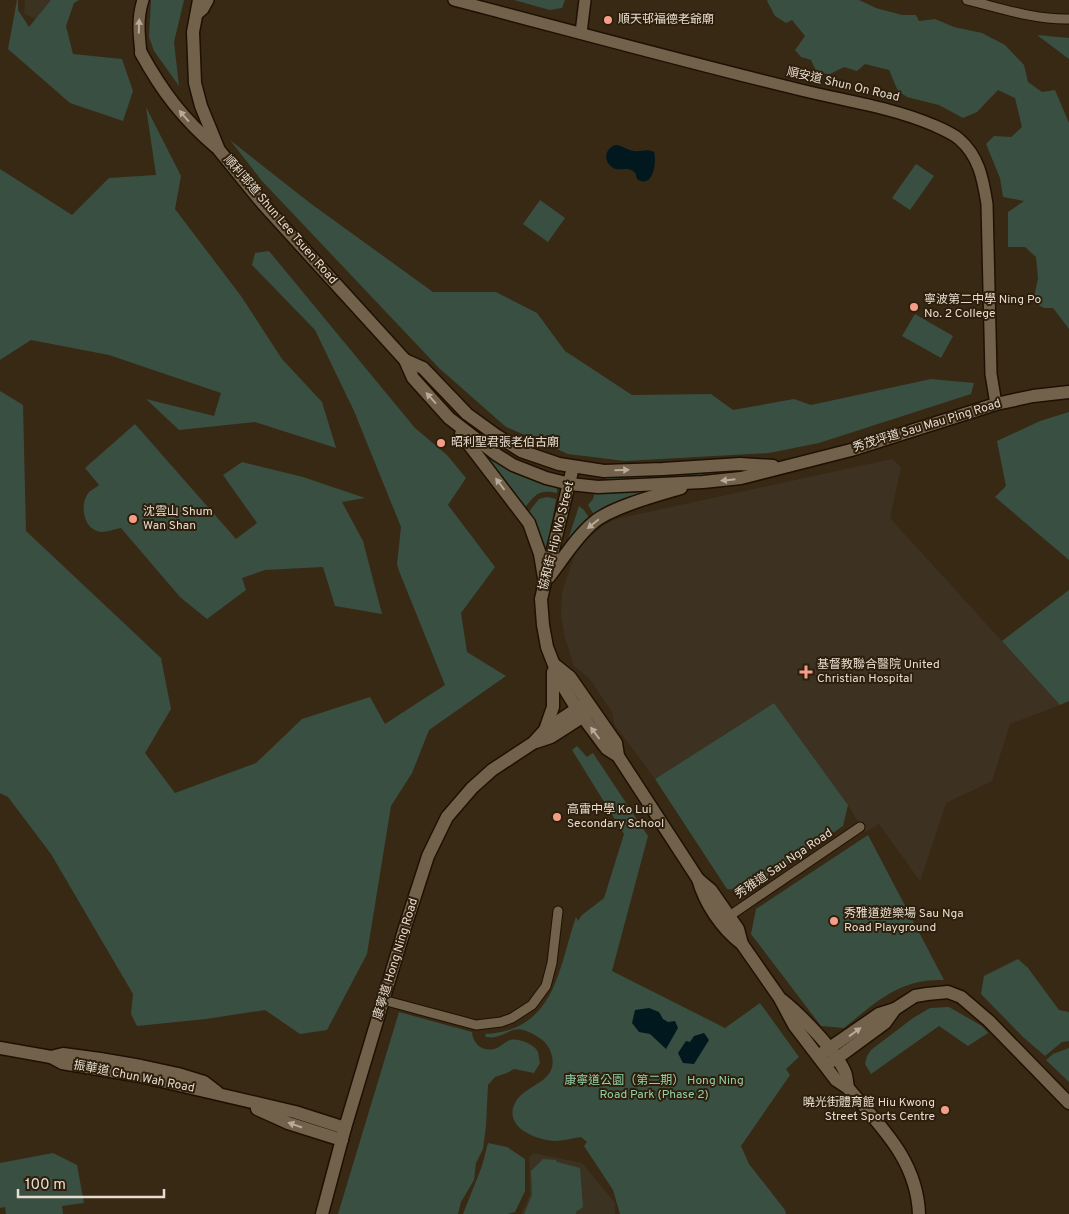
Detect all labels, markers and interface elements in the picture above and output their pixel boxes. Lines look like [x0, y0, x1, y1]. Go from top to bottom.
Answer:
place label: 順天邨福德老爺廟 [618, 12, 714, 28]
marker: 順天邨福德老爺廟 [602, 14, 614, 26]
one-way arrow [135, 18, 143, 34]
street label: 順安道 Shun On Road [785, 64, 901, 106]
one-way arrow [178, 111, 190, 123]
street label: 順利邨道 Shun Lee Tsuen Road [220, 152, 340, 288]
place label: 寧波第二中學 Ning Po No. 2 College [924, 292, 1041, 322]
marker: 寧波第二中學 Ning Po No. 2 College [908, 301, 920, 313]
one-way arrow [425, 392, 437, 404]
street label: 秀茂坪道 Sau Mau Ping Road [851, 396, 1003, 456]
place label: 昭利聖君張老伯古廟 [451, 435, 559, 451]
marker: 昭利聖君張老伯古廟 [435, 437, 447, 449]
one-way arrow [614, 466, 630, 474]
one-way arrow [719, 476, 735, 484]
one-way arrow [494, 478, 505, 491]
street label: 協和街 Hip Wo Street [536, 480, 578, 592]
place label: 沈雲山 Shum Wan Shan [143, 504, 213, 534]
marker: 沈雲山 Shum Wan Shan [127, 513, 139, 525]
one-way arrow [587, 518, 600, 529]
place label: 基督教聯合醫院 United Christian Hospital [817, 657, 940, 687]
marker: 基督教聯合醫院 United Christian Hospital [799, 665, 813, 679]
one-way arrow [590, 726, 600, 740]
place label: 高雷中學 Ko Lui Secondary School [567, 802, 664, 832]
marker: 高雷中學 Ko Lui Secondary School [551, 811, 563, 823]
street label: 秀雅道 Sau Nga Road [732, 825, 836, 903]
street label: 康寧道 Hong Ning Road [370, 896, 422, 1022]
place label: 秀雅道遊樂場 Sau Nga Road Playground [844, 906, 964, 936]
marker: 秀雅道遊樂場 Sau Nga Road Playground [828, 915, 840, 927]
one-way arrow [848, 1028, 861, 1038]
street label: 振華道 Chun Wah Road [72, 1057, 196, 1097]
park label: 康寧道公園（第二期） Hong Ning Road Park (Phase 2) [564, 1073, 744, 1103]
place label: 曉光街體育館 Hiu Kwong Street Sports Centre [803, 1095, 935, 1125]
marker: 曉光街體育館 Hiu Kwong Street Sports Centre [939, 1104, 951, 1116]
one-way arrow [288, 1121, 303, 1129]
scale bar [18, 1166, 164, 1198]
text: 100 m [25, 1176, 66, 1195]

